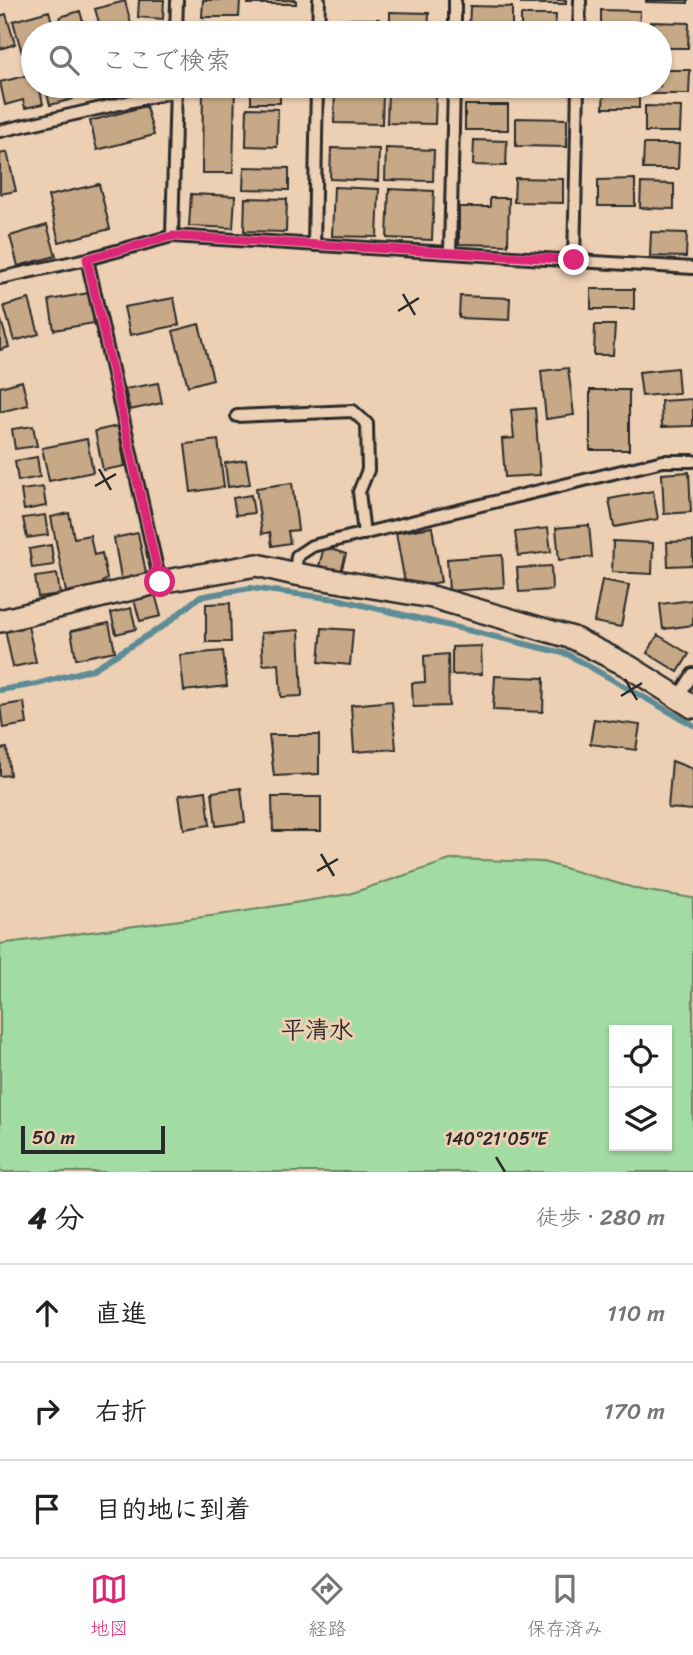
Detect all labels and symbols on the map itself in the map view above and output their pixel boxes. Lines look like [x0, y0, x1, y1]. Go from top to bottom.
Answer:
route end [558, 244, 589, 275]
route start [144, 566, 175, 597]
district label: 平清水 [281, 1009, 353, 1051]
scale bar [21, 1123, 164, 1155]
text: 140°21'05"E [445, 1123, 548, 1155]

